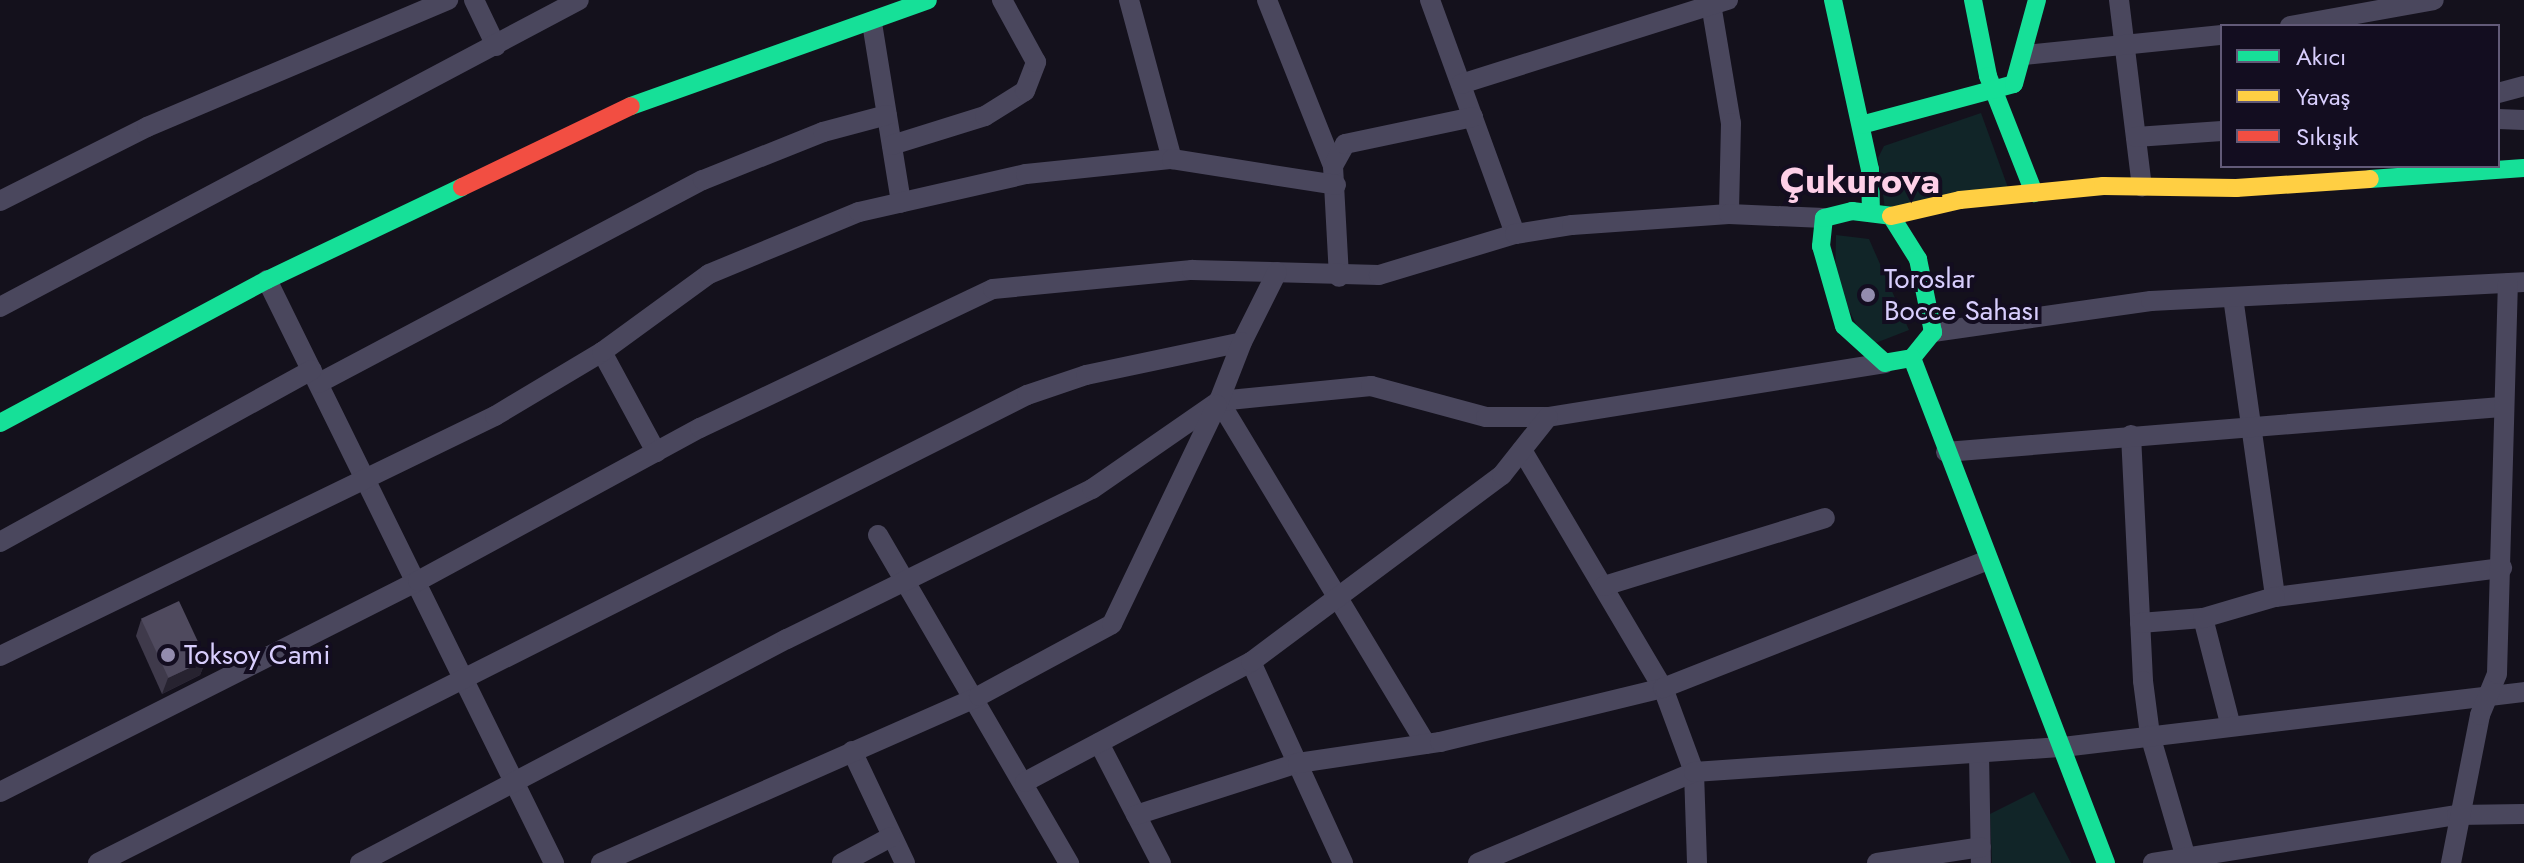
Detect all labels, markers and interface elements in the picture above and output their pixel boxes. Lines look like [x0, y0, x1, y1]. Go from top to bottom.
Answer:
legend [2220, 24, 2500, 168]
text: Akıcı [2296, 39, 2346, 74]
text: Yavaş [2296, 79, 2350, 114]
text: Sıkışık [2296, 119, 2359, 154]
district label: Çukurova [1780, 159, 1940, 203]
place label: Toroslar Bocce Sahası [1884, 262, 2040, 328]
marker: Toroslar Bocce Sahası [1859, 286, 1877, 304]
place label: Toksoy Cami [184, 638, 330, 672]
marker: Toksoy Cami [159, 646, 177, 664]

